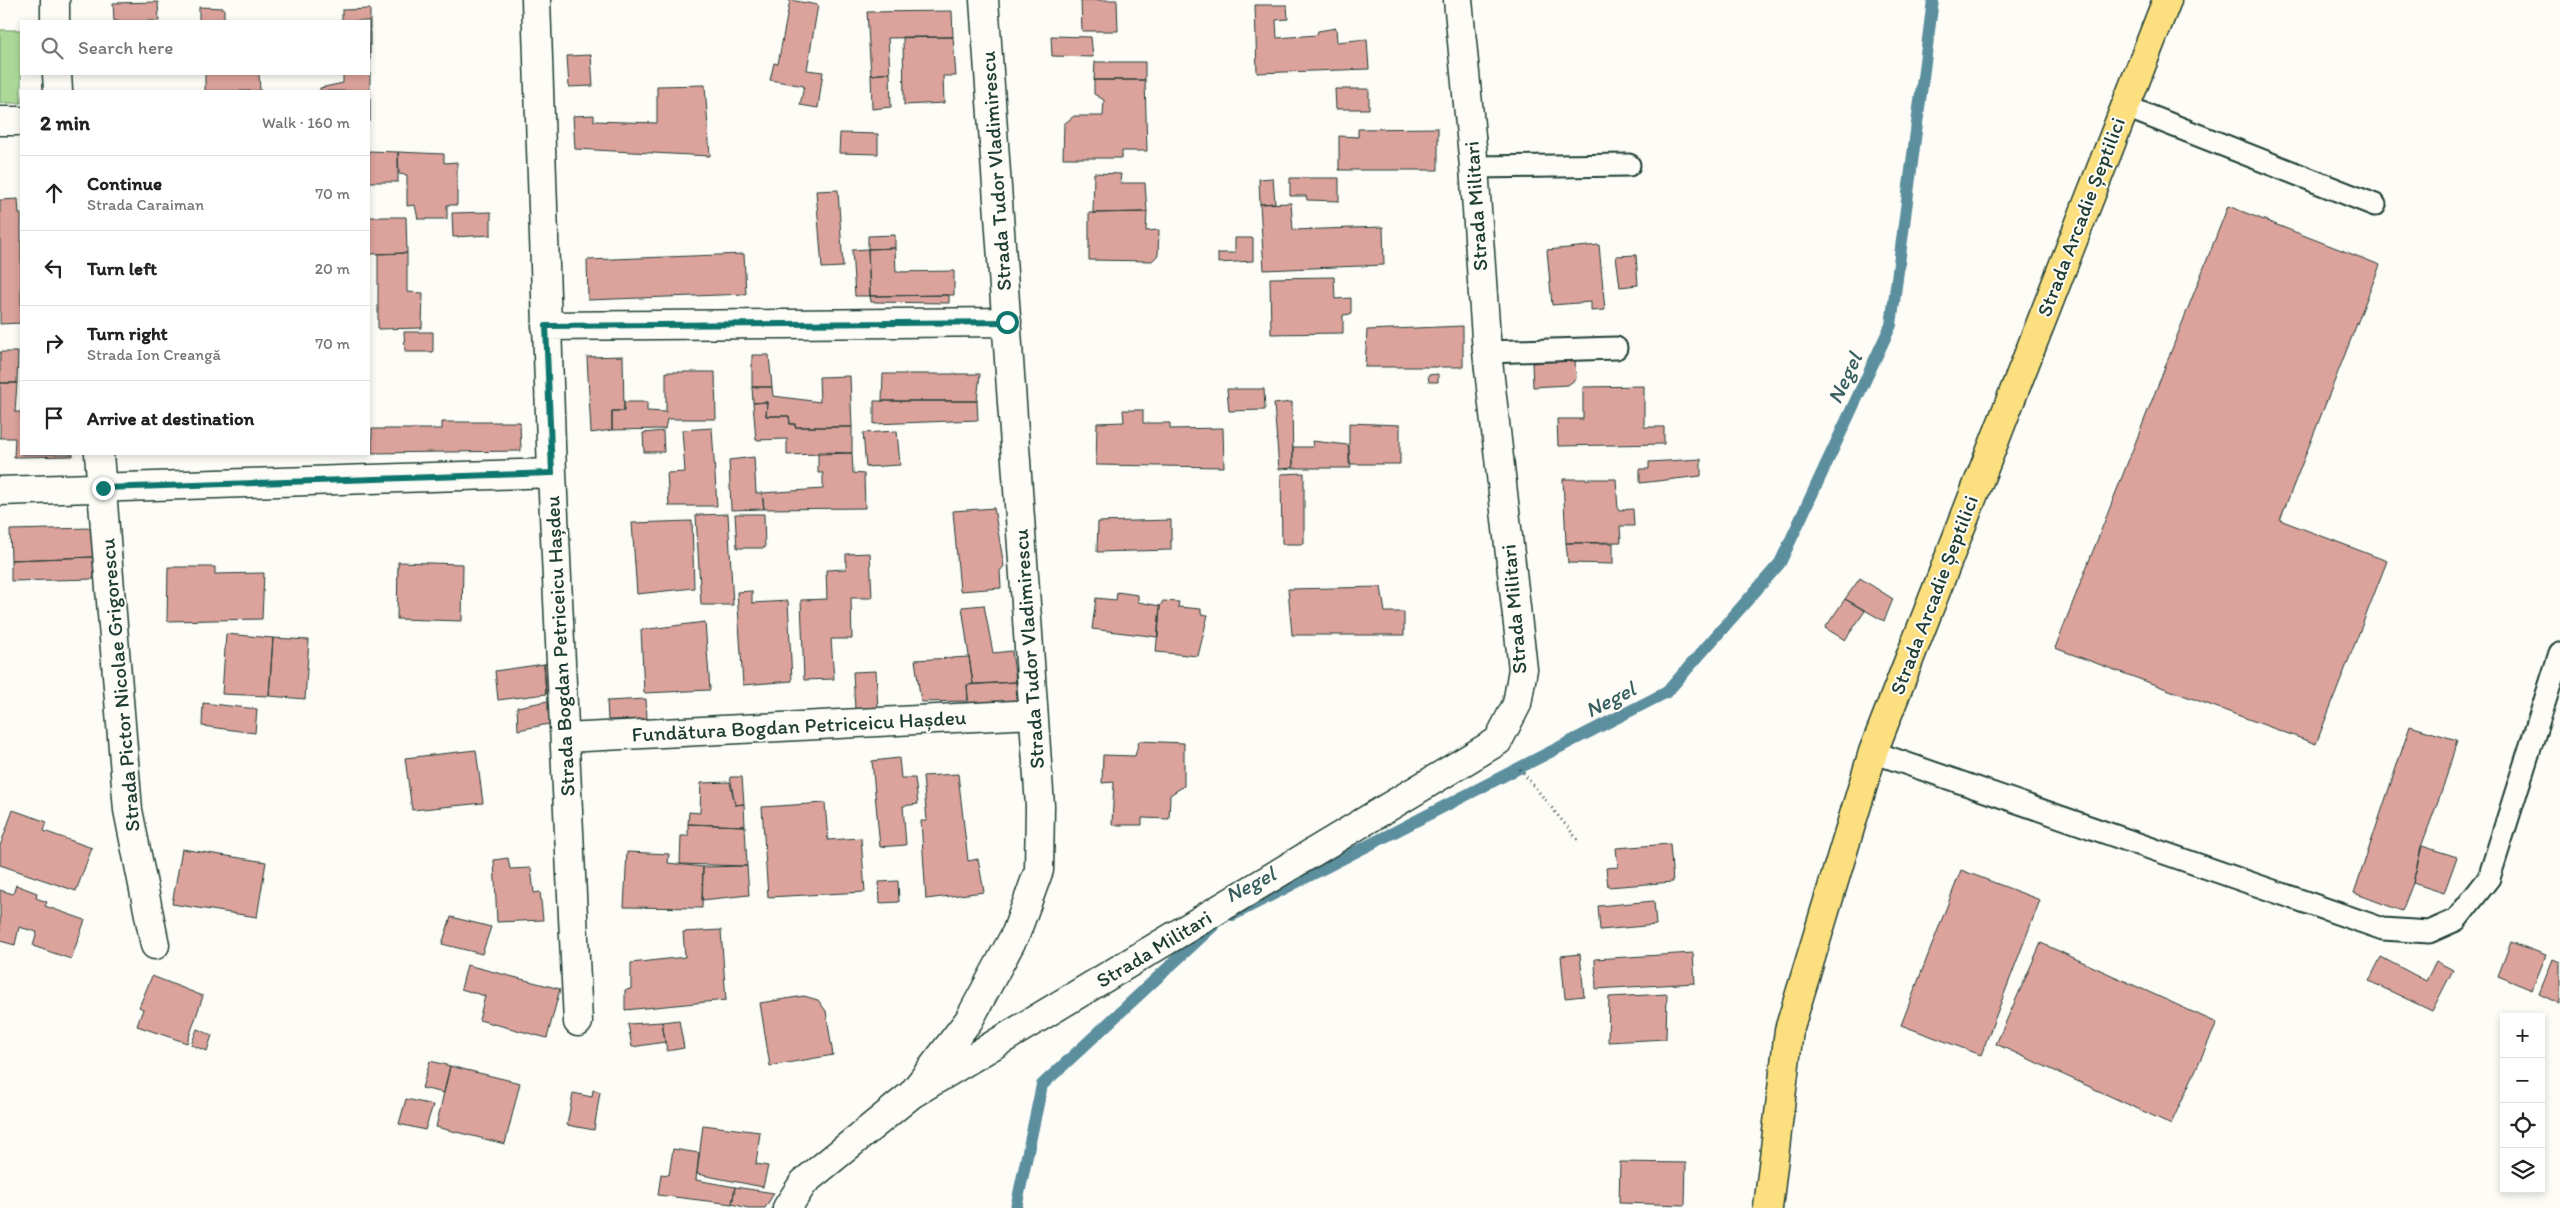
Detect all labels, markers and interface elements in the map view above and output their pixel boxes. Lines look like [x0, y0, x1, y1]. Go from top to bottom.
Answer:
search box [20, 20, 370, 75]
icon: search [38, 34, 66, 62]
text: Search here [78, 36, 173, 59]
street label: Strada Tudor Vladimirescu [975, 50, 1016, 292]
text: 2 min [40, 110, 90, 135]
text: Walk · 160 m [262, 113, 350, 132]
street label: Strada Arcadie Șeptilici [2031, 114, 2130, 320]
street label: Strada Militari [1458, 140, 1493, 272]
text: Continue [87, 172, 162, 195]
icon: ahead [40, 179, 68, 207]
text: 70 m [315, 184, 350, 203]
text: Strada Caraiman [87, 195, 204, 214]
icon: left [40, 254, 68, 282]
text: Turn left [87, 257, 157, 280]
text: 20 m [315, 259, 350, 278]
route start [996, 311, 1019, 334]
text: Turn right [87, 322, 168, 345]
icon: right [40, 329, 68, 357]
text: 70 m [315, 334, 350, 353]
text: Strada Ion Creangă [87, 345, 221, 364]
water label: Negel [1821, 347, 1869, 408]
icon: arrive [40, 404, 68, 432]
text: Arrive at destination [87, 407, 254, 430]
route end [92, 477, 115, 500]
street label: Strada Arcadie Șeptilici [1884, 492, 1983, 698]
street label: Strada Bogdan Petriceicu Hașdeu [539, 495, 580, 797]
street label: Strada Tudor Vladimirescu [1008, 528, 1049, 770]
street label: Strada Pictor Nicolae Grigorescu [94, 537, 145, 833]
street label: Strada Militari [1495, 543, 1532, 675]
water label: Negel [1580, 675, 1642, 724]
street label: Fundătura Bogdan Petriceicu Hașdeu [631, 704, 967, 747]
water label: Negel [1220, 860, 1282, 909]
street label: Strada Militari [1092, 904, 1216, 993]
map controls [2500, 1013, 2545, 1193]
button: + [2500, 1013, 2545, 1058]
button: − [2500, 1058, 2545, 1103]
button: locate [2500, 1103, 2545, 1148]
button: layers [2500, 1148, 2545, 1193]

